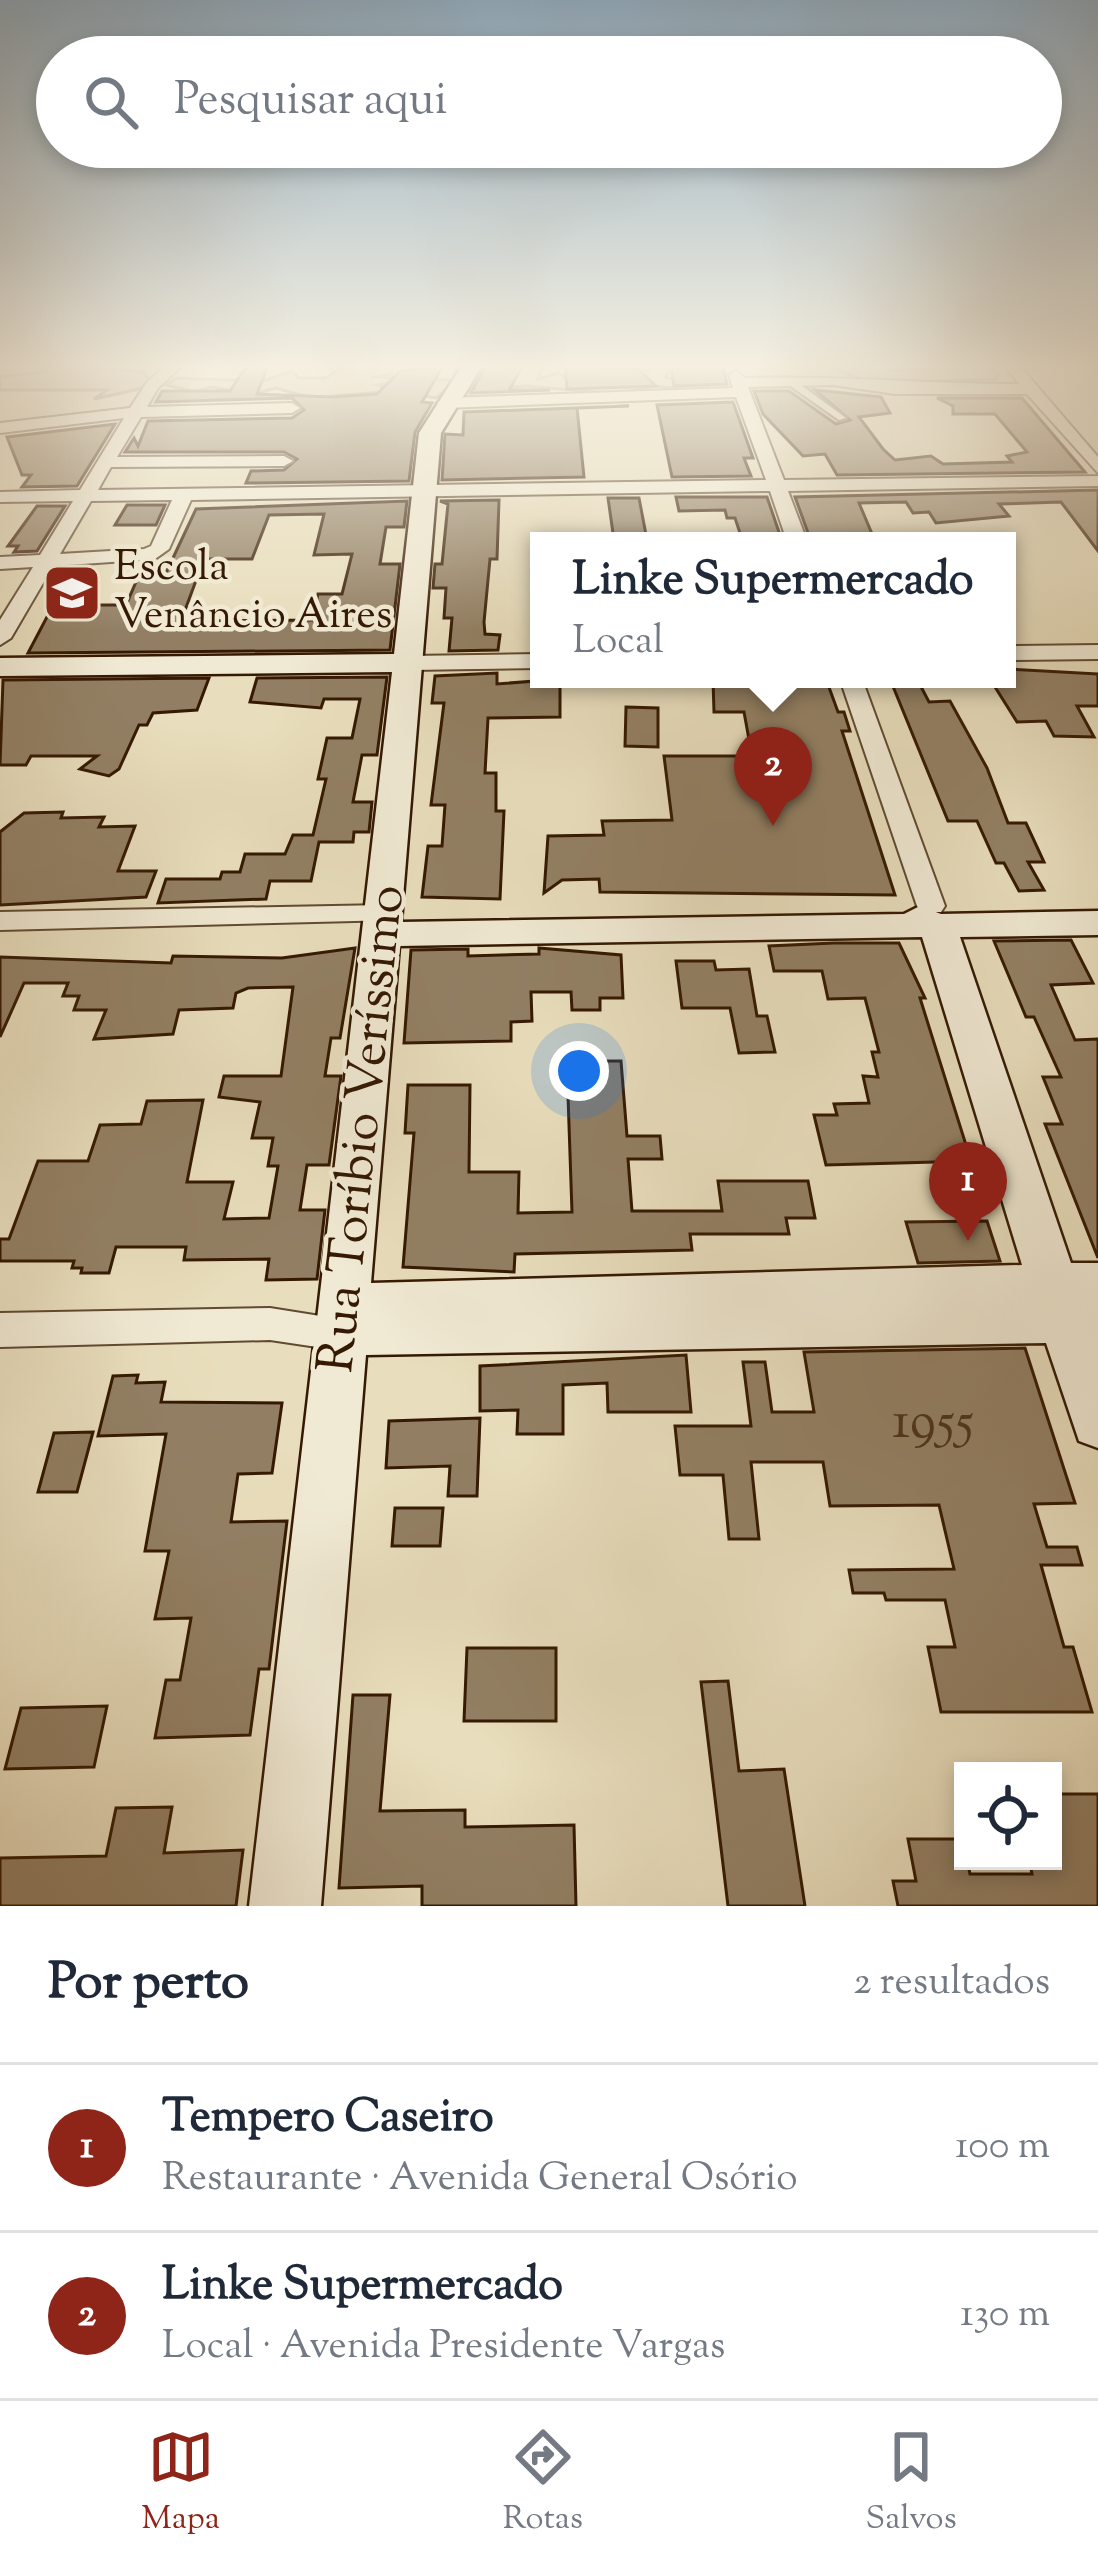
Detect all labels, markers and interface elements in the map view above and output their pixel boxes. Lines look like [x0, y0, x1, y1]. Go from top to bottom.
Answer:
search box [36, 36, 1062, 168]
icon: search [78, 69, 144, 135]
text: Pesquisar aqui [174, 70, 447, 135]
popup [530, 532, 1016, 688]
place label: Escola Venâncio Aires [114, 539, 392, 647]
text: Linke Supermercado [573, 550, 973, 615]
school or university icon: Escola Venâncio Aires [41, 562, 103, 624]
text: Local [573, 615, 664, 671]
pin: 2 [734, 727, 812, 826]
street label: Rua Toríbio Veríssimo [302, 882, 426, 1376]
your location [549, 1041, 609, 1101]
pin: 1 [929, 1142, 1007, 1241]
house number: 1955 [892, 1385, 974, 1463]
map controls [954, 1762, 1062, 1870]
button: locate [954, 1762, 1062, 1870]
text: Por perto [48, 1948, 249, 2021]
text: 2 resultados [853, 1956, 1050, 2012]
text: Tempero Caseiro [162, 2087, 494, 2152]
text: 1 [80, 2120, 94, 2176]
text: 100 m [955, 2120, 1050, 2176]
text: Restaurante · Avenida General Osório [162, 2152, 798, 2208]
text: Linke Supermercado [162, 2255, 563, 2320]
text: 2 [78, 2288, 96, 2344]
text: 130 m [960, 2288, 1050, 2344]
text: Local · Avenida Presidente Vargas [162, 2320, 725, 2376]
tab: Mapa [141, 2424, 220, 2544]
tab: Rotas [503, 2424, 583, 2544]
tab: Salvos [866, 2424, 957, 2544]

